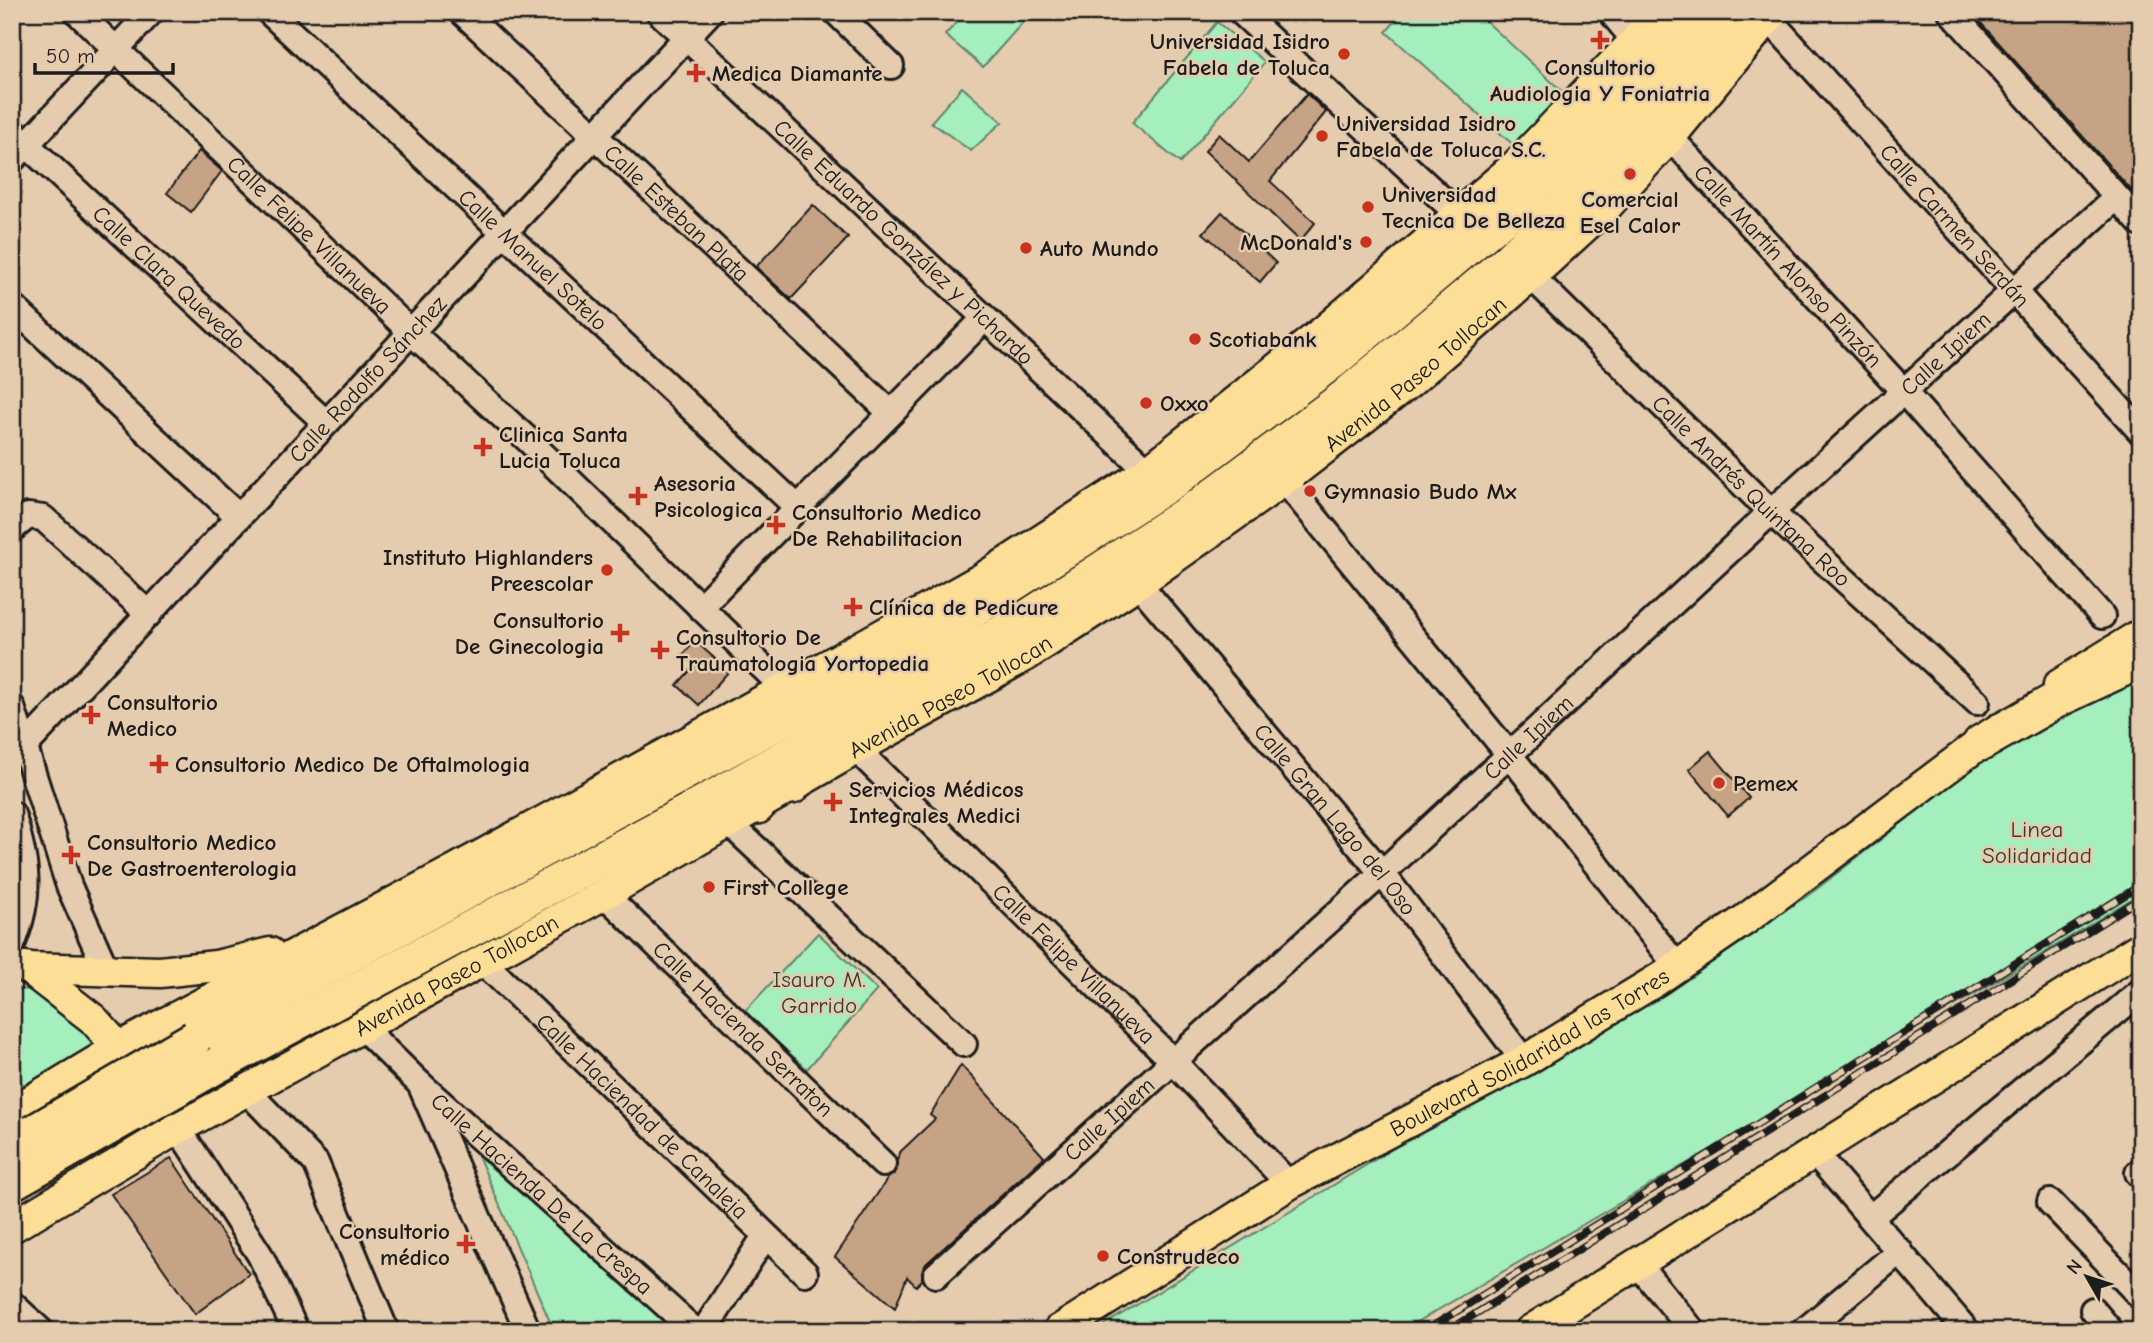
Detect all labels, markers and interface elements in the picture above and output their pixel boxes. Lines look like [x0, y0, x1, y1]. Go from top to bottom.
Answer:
place label: Universidad Isidro Fabela de Toluca [1150, 28, 1330, 81]
marker: Consultorio Audiologia Y Foniatria [1590, 30, 1610, 50]
scale bar [35, 32, 173, 76]
text: 50 m [46, 44, 95, 68]
marker: Universidad Isidro Fabela de Toluca [1336, 46, 1352, 62]
place label: Consultorio Audiologia Y Foniatria [1490, 54, 1710, 107]
place label: Medica Diamante [712, 60, 882, 87]
marker: Medica Diamante [686, 63, 706, 83]
place label: Universidad Isidro Fabela de Toluca S.C. [1336, 110, 1546, 163]
street label: Calle Eduardo González y Pichardo [768, 114, 1039, 371]
marker: Universidad Isidro Fabela de Toluca S.C. [1314, 128, 1330, 144]
street label: Calle Carmen Serdán [1874, 138, 2035, 313]
street label: Calle Esteban Plata [598, 139, 754, 287]
street label: Calle Felipe Villanueva [221, 150, 397, 320]
street label: Calle Martín Alonso Pinzón [1688, 159, 1888, 373]
marker: Comercial Esel Calor [1622, 166, 1638, 182]
place label: Universidad Tecnica De Belleza [1382, 181, 1566, 234]
street label: Calle Manuel Sotelo [453, 184, 613, 336]
place label: Comercial Esel Calor [1580, 186, 1681, 239]
marker: Universidad Tecnica De Belleza [1360, 199, 1376, 215]
street label: Calle Clara Quevedo [87, 200, 251, 356]
place label: McDonald's [1240, 229, 1352, 256]
marker: McDonald's [1358, 234, 1374, 250]
place label: Auto Mundo [1040, 235, 1159, 262]
marker: Auto Mundo [1018, 240, 1034, 256]
street label: Calle Rodolfo Sánchez [283, 290, 452, 468]
street label: Avenida Paseo Tollocan [1319, 291, 1512, 458]
street label: Calle Ipiem [1895, 306, 1996, 401]
place label: Scotiabank [1209, 326, 1316, 353]
marker: Scotiabank [1187, 331, 1203, 347]
place label: Oxxo [1160, 390, 1209, 417]
street label: Calle Andrés Quintana Roo [1646, 390, 1856, 593]
marker: Oxxo [1138, 395, 1154, 411]
place label: Clinica Santa Lucia Toluca [499, 421, 628, 474]
marker: Clinica Santa Lucia Toluca [473, 437, 493, 457]
place label: Asesoria Psicologica [654, 470, 763, 523]
place label: Gymnasio Budo Mx [1324, 478, 1517, 505]
marker: Gymnasio Budo Mx [1302, 483, 1318, 499]
marker: Asesoria Psicologica [628, 486, 648, 506]
place label: Consultorio Medico De Rehabilitacion [792, 499, 981, 552]
marker: Consultorio Medico De Rehabilitacion [766, 515, 786, 535]
place label: Instituto Highlanders Preescolar [383, 544, 594, 597]
marker: Instituto Highlanders Preescolar [599, 562, 615, 578]
place label: Clínica de Pedicure [869, 594, 1058, 621]
marker: Clínica de Pedicure [843, 597, 863, 617]
place label: Consultorio De Ginecologia [455, 607, 604, 660]
marker: Consultorio De Ginecologia [610, 623, 630, 643]
place label: Consultorio De Traumatologia Yortopedia [676, 624, 929, 677]
street label: Avenida Paseo Tollocan [844, 629, 1057, 764]
marker: Consultorio De Traumatologia Yortopedia [650, 640, 670, 660]
place label: Consultorio Medico [107, 689, 218, 742]
street label: Calle Ipiem [1478, 690, 1579, 786]
marker: Consultorio Medico [81, 705, 101, 725]
street label: Calle Gran Lago del Oso [1248, 718, 1422, 921]
place label: Consultorio Medico De Oftalmologia [175, 751, 530, 778]
marker: Consultorio Medico De Oftalmologia [149, 754, 169, 774]
place label: Pemex [1733, 770, 1799, 797]
marker: Pemex [1711, 775, 1727, 791]
place label: Servicios Médicos Integrales Medici [849, 776, 1024, 829]
marker: Servicios Médicos Integrales Medici [823, 792, 843, 812]
park label: Linea Solidaridad [1982, 816, 2092, 869]
place label: Consultorio Medico De Gastroenterologia [87, 829, 297, 882]
marker: Consultorio Medico De Gastroenterologia [61, 845, 81, 865]
place label: First College [723, 874, 849, 901]
street label: Calle Felipe Villanueva [987, 878, 1161, 1050]
marker: First College [701, 879, 717, 895]
street label: Avenida Paseo Tollocan [350, 909, 563, 1042]
street label: Calle Hacienda Serraton [647, 936, 839, 1123]
street label: Boulevard Solidaridad las Torres [1386, 963, 1675, 1143]
park label: Isauro M. Garrido [772, 966, 866, 1019]
street label: Calle Haciendad de Canaleja [531, 1008, 754, 1225]
street label: Calle Ipiem [1059, 1072, 1160, 1167]
street label: Calle Hacienda De La Crespa [425, 1087, 658, 1300]
place label: Consultorio médico [339, 1218, 450, 1271]
marker: Consultorio médico [456, 1234, 476, 1254]
north arrow [2052, 1242, 2122, 1312]
place label: Construdeco [1117, 1243, 1240, 1270]
marker: Construdeco [1095, 1248, 1111, 1264]
text: N [2062, 1255, 2087, 1279]

